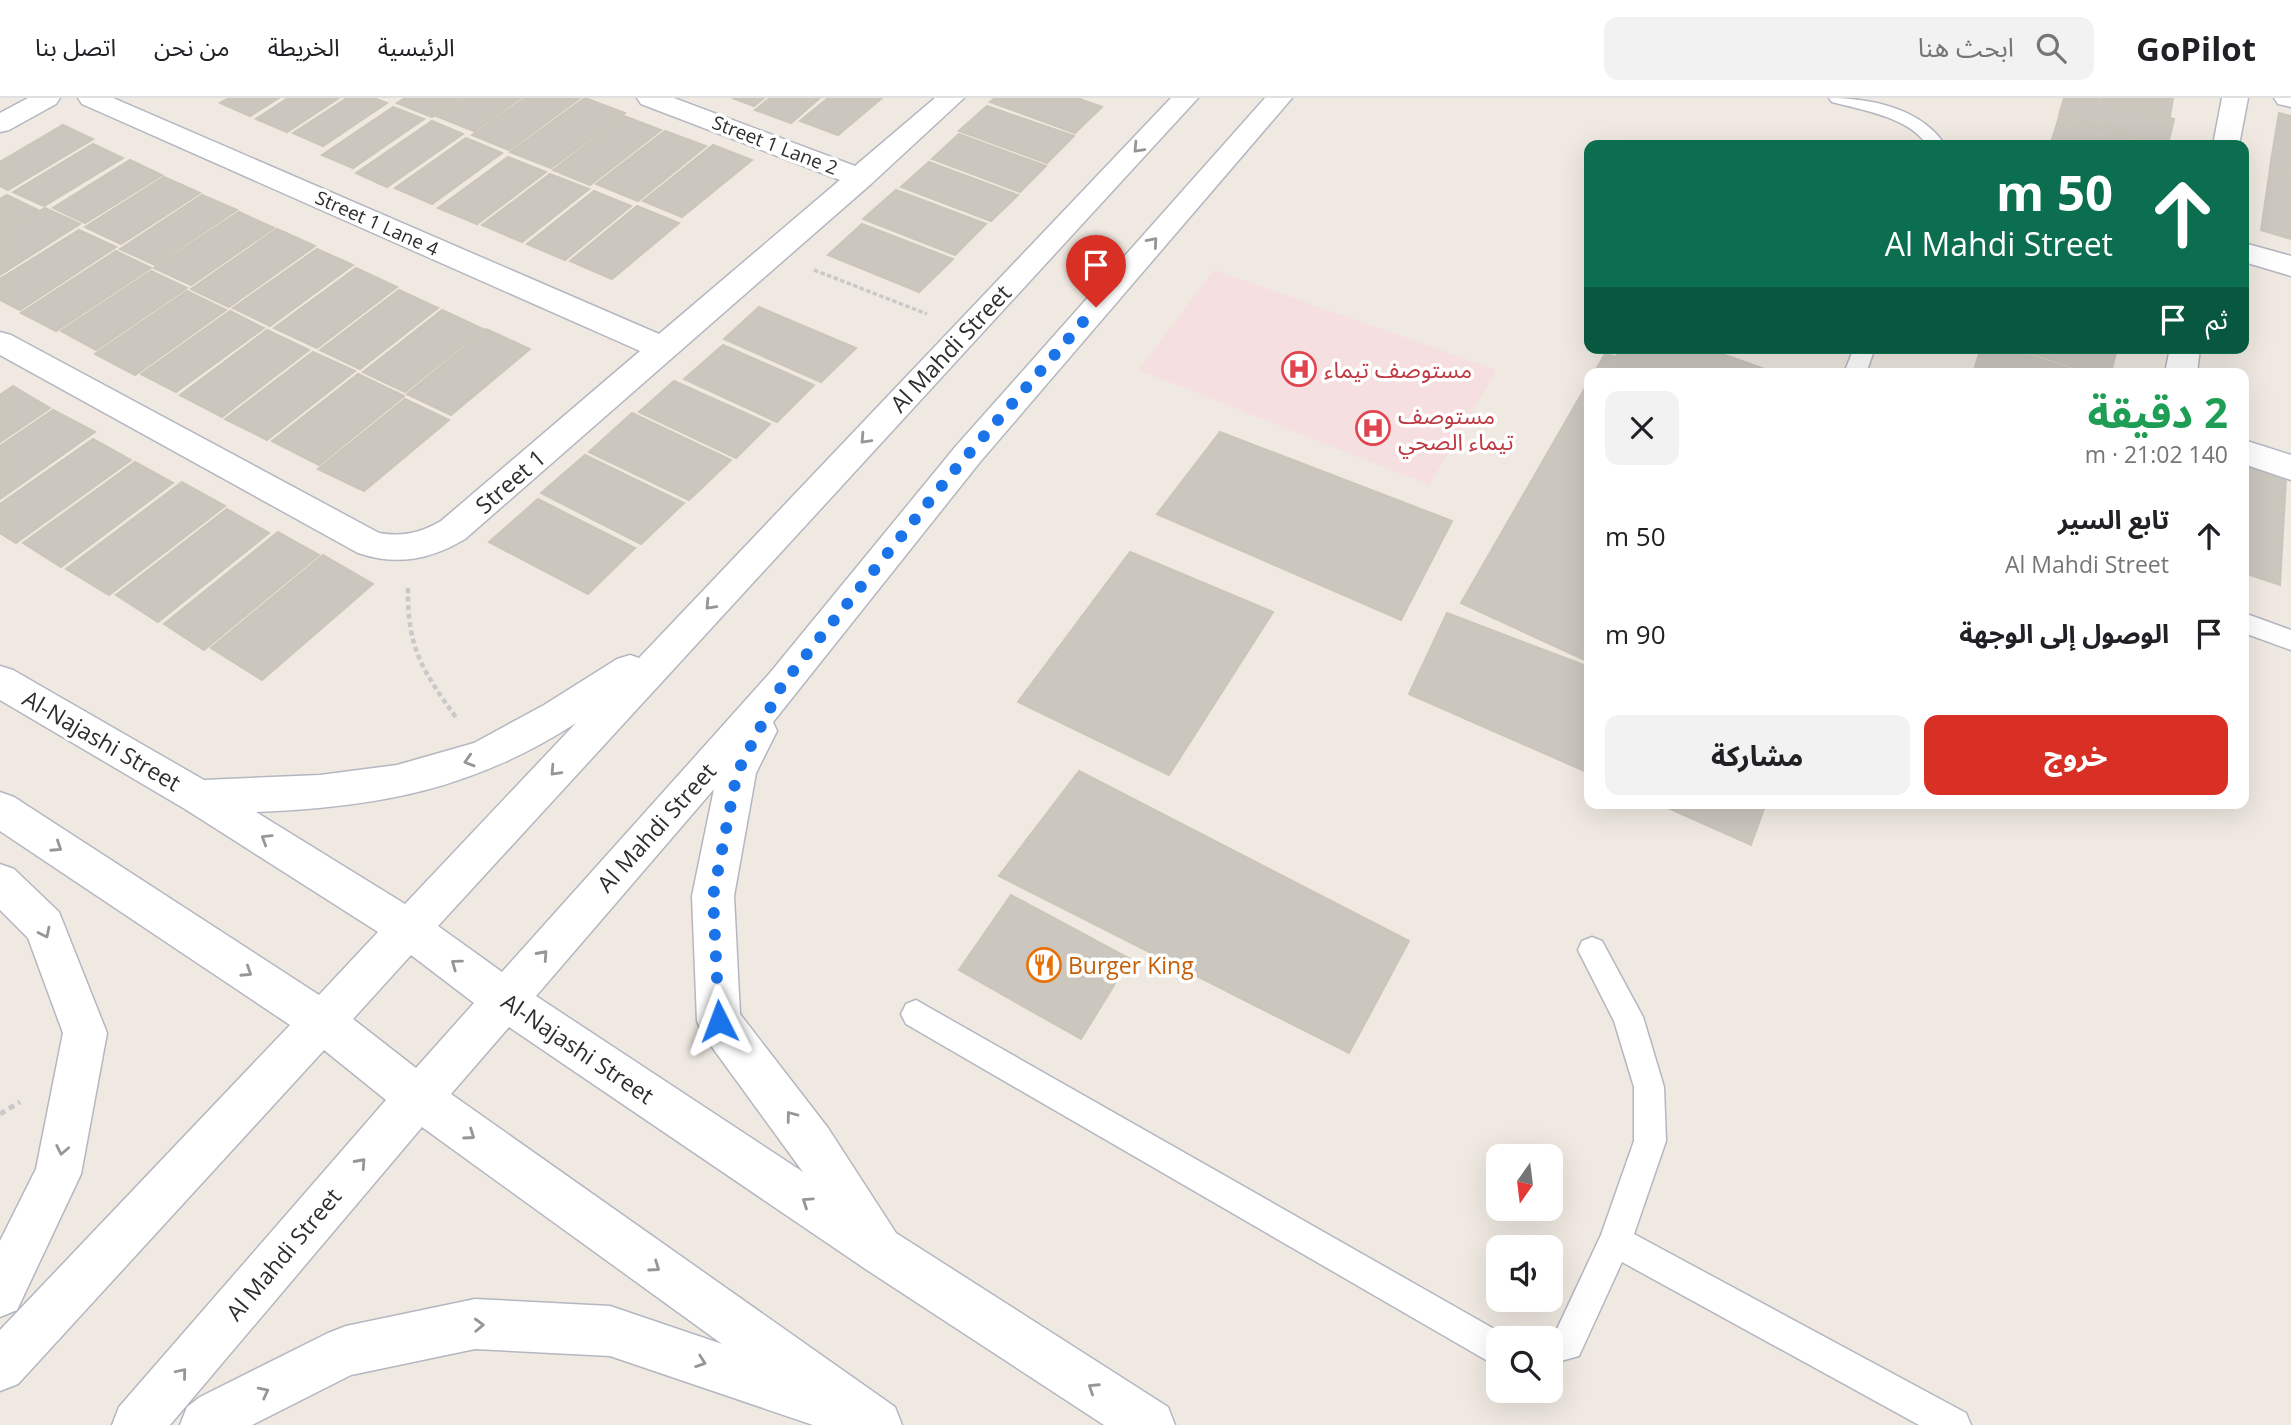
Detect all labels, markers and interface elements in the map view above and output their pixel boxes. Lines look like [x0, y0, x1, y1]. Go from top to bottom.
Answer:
search box [1604, 17, 2094, 80]
text: GoPilot [2136, 26, 2256, 71]
text: ابحث هنا [1918, 29, 2014, 65]
icon: search [2032, 29, 2070, 67]
text: اتصل بنا [35, 30, 116, 63]
text: من نحن [154, 30, 230, 63]
text: الخريطة [268, 30, 340, 63]
text: الرئيسية [378, 30, 455, 63]
street label: Street 1 Lane 2 [709, 109, 841, 181]
one-way arrow [1134, 140, 1147, 153]
text: 50 m [1996, 159, 2113, 225]
icon: ahead [2137, 168, 2228, 259]
street label: Street 1 Lane 4 [311, 184, 443, 262]
text: Al Mahdi Street [1885, 222, 2113, 265]
pin [1066, 235, 1126, 307]
one-way arrow [1145, 237, 1157, 250]
icon: arrive [1077, 246, 1115, 284]
street label: Al Mahdi Street [882, 277, 1018, 419]
icon: arrive [2154, 301, 2192, 339]
text: ثم [2206, 301, 2228, 337]
hospital icon: مستوصف تيماء [1280, 350, 1318, 388]
place label: مستوصف تيماء [1324, 353, 1472, 385]
text: 2 دقيقة [2087, 383, 2228, 440]
button: close [1605, 391, 1679, 465]
place label: مستوصف تيماء الصحي [1398, 399, 1514, 459]
hospital icon: مستوصف تيماء الصحي [1354, 409, 1392, 447]
one-way arrow [861, 431, 874, 444]
text: 140 m · 21:02 [2085, 438, 2228, 470]
street label: Street 1 [468, 442, 552, 520]
text: تابع السير [2058, 501, 2169, 537]
icon: ahead [2190, 517, 2228, 555]
text: 50 m [1605, 518, 1666, 554]
text: Al Mahdi Street [2005, 548, 2169, 580]
one-way arrow [705, 597, 718, 610]
text: الوصول إلى الوجهة [1959, 615, 2169, 651]
icon: arrive [2190, 615, 2228, 653]
text: 90 m [1605, 616, 1666, 652]
street label: Al-Najashi Street [17, 682, 187, 798]
button: مشاركة [1605, 715, 1910, 795]
button: خروج [1924, 715, 2228, 795]
one-way arrow [463, 752, 475, 767]
street label: Al Mahdi Street [589, 755, 723, 899]
one-way arrow [550, 763, 563, 776]
one-way arrow [261, 834, 274, 847]
one-way arrow [49, 839, 62, 851]
one-way arrow [37, 925, 50, 938]
restaurant icon: Burger King [1025, 946, 1063, 984]
place label: Burger King [1068, 949, 1194, 981]
one-way arrow [535, 950, 547, 963]
one-way arrow [452, 960, 464, 972]
one-way arrow [239, 964, 252, 976]
position arrow [682, 984, 756, 1058]
street label: Al-Najashi Street [495, 985, 661, 1111]
one-way arrow [786, 1111, 799, 1123]
one-way arrow [462, 1127, 475, 1139]
one-way arrow [56, 1144, 71, 1156]
north arrow [1486, 1144, 1563, 1222]
map controls [1486, 1144, 1563, 1403]
one-way arrow [353, 1158, 365, 1171]
street label: Al Mahdi Street [218, 1181, 348, 1327]
one-way arrow [802, 1197, 815, 1210]
button: sound [1486, 1235, 1563, 1312]
one-way arrow [647, 1259, 660, 1271]
one-way arrow [474, 1317, 485, 1333]
button: search [1486, 1326, 1563, 1403]
one-way arrow [695, 1354, 707, 1368]
one-way arrow [173, 1368, 186, 1381]
one-way arrow [1088, 1384, 1101, 1396]
one-way arrow [257, 1386, 269, 1400]

